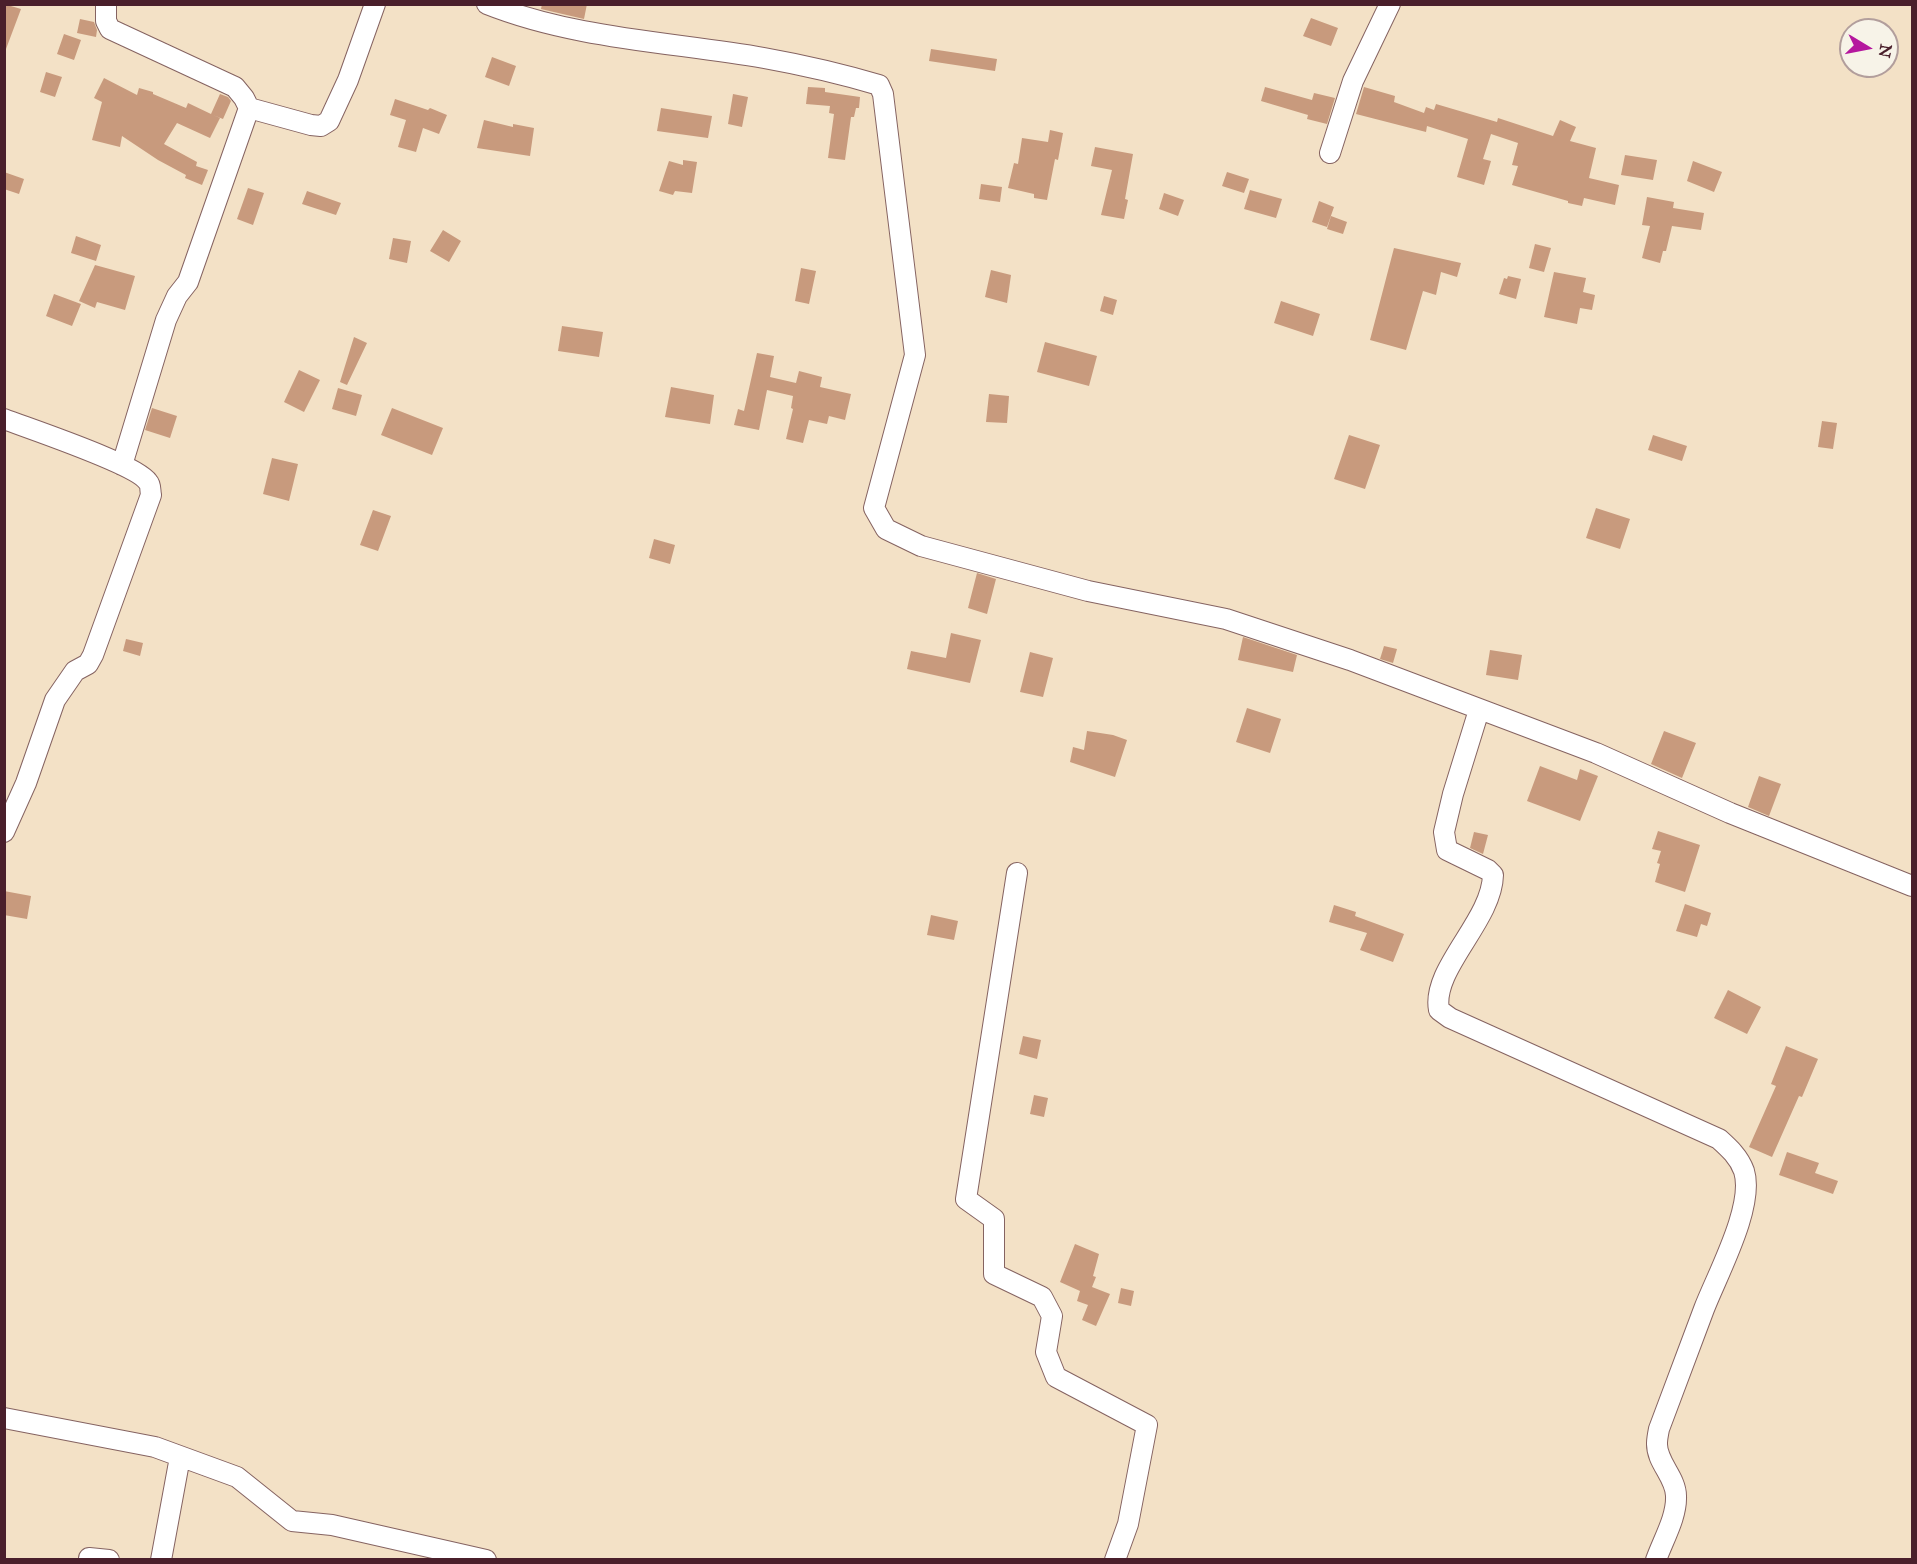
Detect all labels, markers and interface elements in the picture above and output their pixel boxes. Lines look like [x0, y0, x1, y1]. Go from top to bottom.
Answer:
north arrow [1839, 18, 1899, 78]
text: N [1875, 43, 1896, 59]

